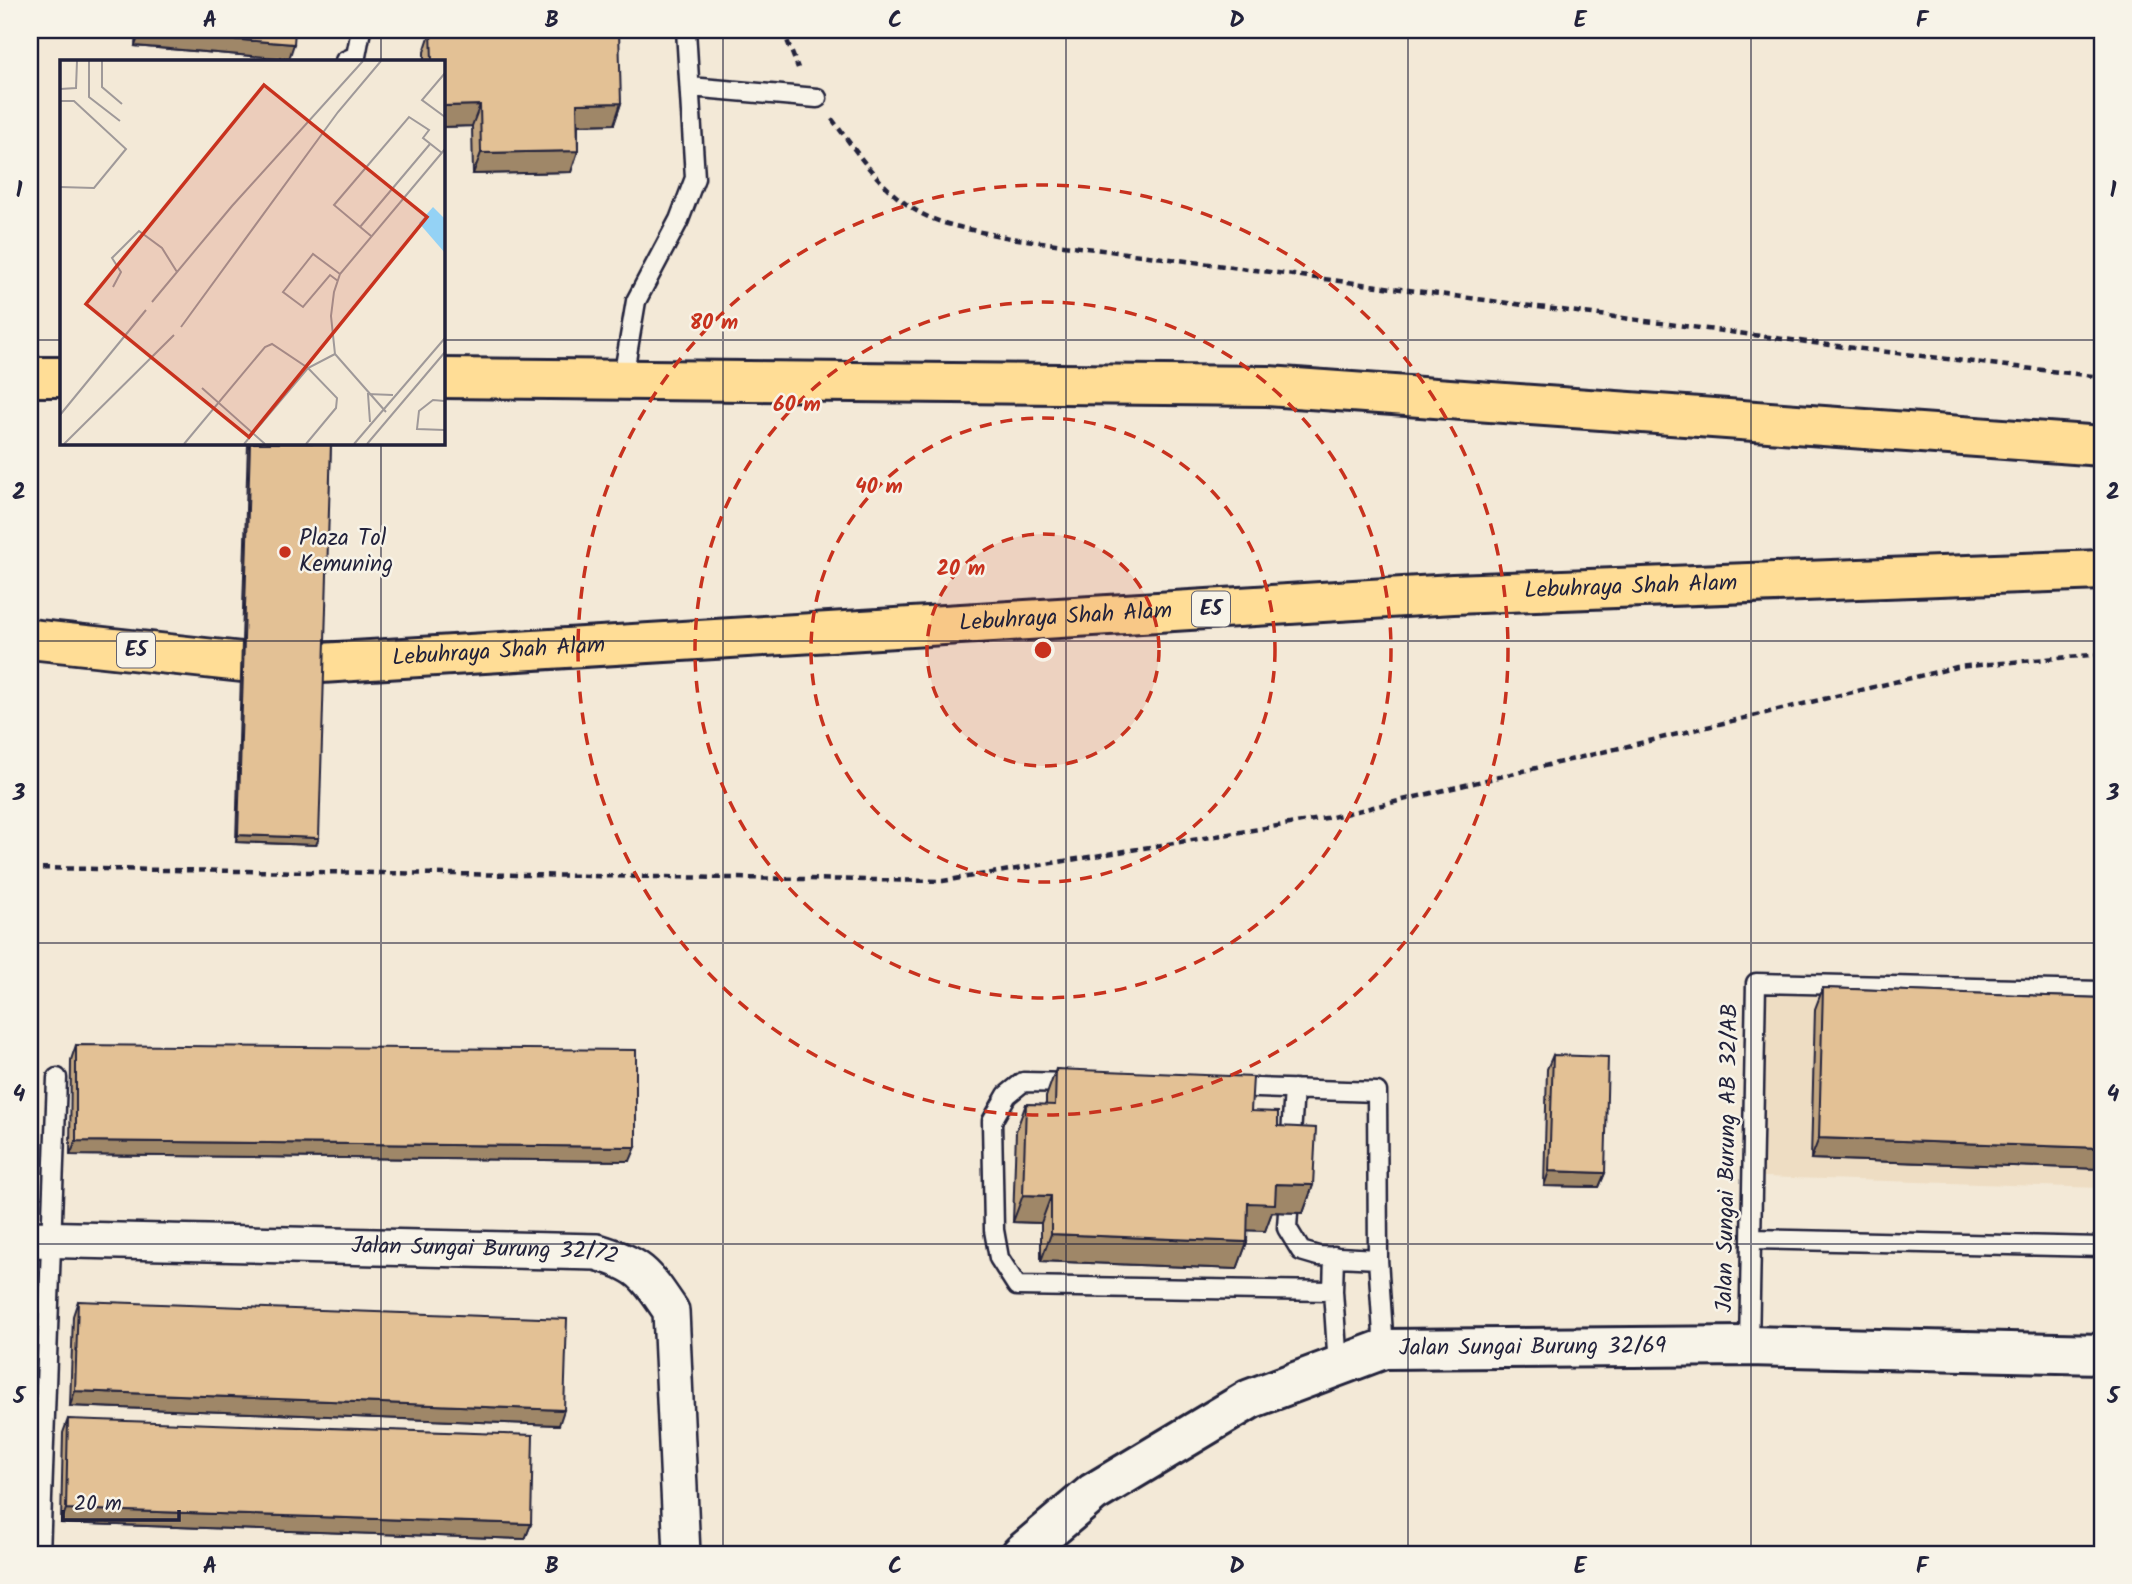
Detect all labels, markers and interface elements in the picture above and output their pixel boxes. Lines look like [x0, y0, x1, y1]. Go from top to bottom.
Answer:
text: A [203, 3, 217, 39]
text: B [545, 3, 559, 39]
text: C [888, 3, 902, 39]
text: D [1229, 3, 1245, 39]
text: E [1574, 3, 1588, 39]
text: F [1916, 3, 1930, 39]
inset map [60, 60, 444, 444]
text: 1 [16, 173, 23, 209]
text: 1 [2110, 173, 2117, 209]
text: 80 m [690, 307, 738, 340]
text: 60 m [773, 389, 821, 422]
text: 40 m [855, 471, 903, 504]
text: 2 [12, 475, 26, 511]
text: 2 [2106, 475, 2120, 511]
place label: Plaza Tol Kemuning [299, 521, 393, 583]
marker: Plaza Tol Kemuning [277, 544, 293, 560]
text: 20 m [937, 553, 985, 586]
street label: Lebuhraya Shah Alam [1524, 565, 1738, 609]
road number: E5 [1192, 592, 1230, 626]
street label: Lebuhraya Shah Alam [958, 593, 1173, 642]
street label: Lebuhraya Shah Alam [391, 628, 606, 677]
road number: E5 [117, 632, 155, 668]
centre of rings [1031, 638, 1055, 662]
text: 3 [12, 776, 26, 812]
text: 3 [2106, 776, 2120, 812]
street label: Jalan Sungai Burung AB 32/AB [1707, 1003, 1749, 1313]
text: 4 [13, 1077, 26, 1113]
text: 4 [2107, 1077, 2120, 1113]
street label: Jalan Sungai Burung 32/72 [351, 1228, 623, 1276]
street label: Jalan Sungai Burung 32/69 [1399, 1329, 1666, 1367]
text: 5 [12, 1379, 27, 1415]
text: 5 [2106, 1379, 2121, 1415]
scale bar [63, 1479, 178, 1523]
text: 20 m [74, 1488, 122, 1521]
text: A [203, 1549, 217, 1584]
text: B [545, 1549, 559, 1584]
text: C [888, 1549, 902, 1584]
text: D [1229, 1549, 1245, 1584]
text: E [1574, 1549, 1588, 1584]
text: F [1916, 1549, 1930, 1584]

